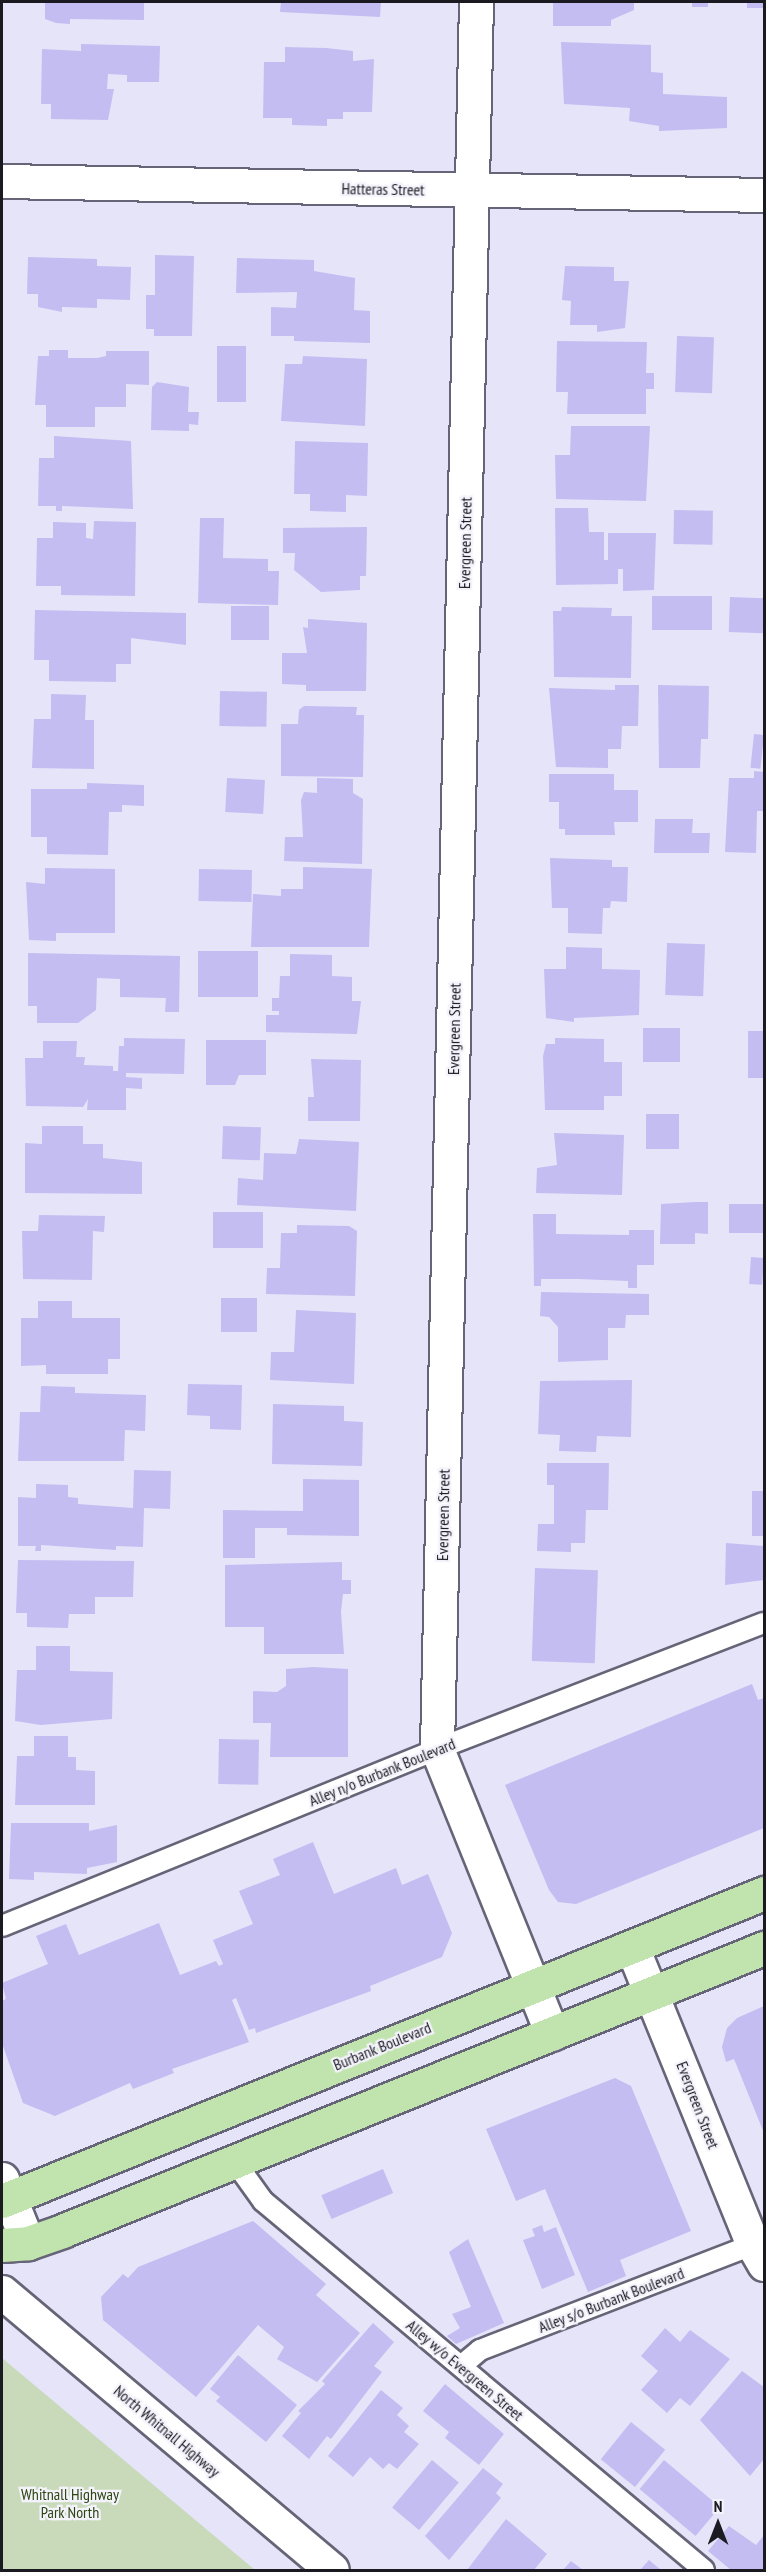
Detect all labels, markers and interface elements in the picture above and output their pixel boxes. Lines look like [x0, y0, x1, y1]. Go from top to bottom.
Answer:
street label: Hatteras Street [341, 179, 425, 199]
street label: Evergreen Street [455, 497, 475, 589]
street label: Evergreen Street [444, 983, 464, 1075]
street label: Evergreen Street [433, 1469, 453, 1561]
street label: Alley n/o Burbank Boulevard [306, 1734, 458, 1810]
street label: Burbank Boulevard [330, 2018, 434, 2074]
street label: Evergreen Street [673, 2059, 723, 2151]
street label: Alley s/o Burbank Boulevard [535, 2263, 687, 2337]
street label: Alley w/o Evergreen Street [402, 2315, 528, 2425]
street label: North Whitnall Highway [110, 2381, 224, 2481]
park label: Whitnall Highway Park North [21, 2484, 119, 2522]
north arrow [688, 2494, 748, 2554]
text: N [714, 2496, 722, 2516]

